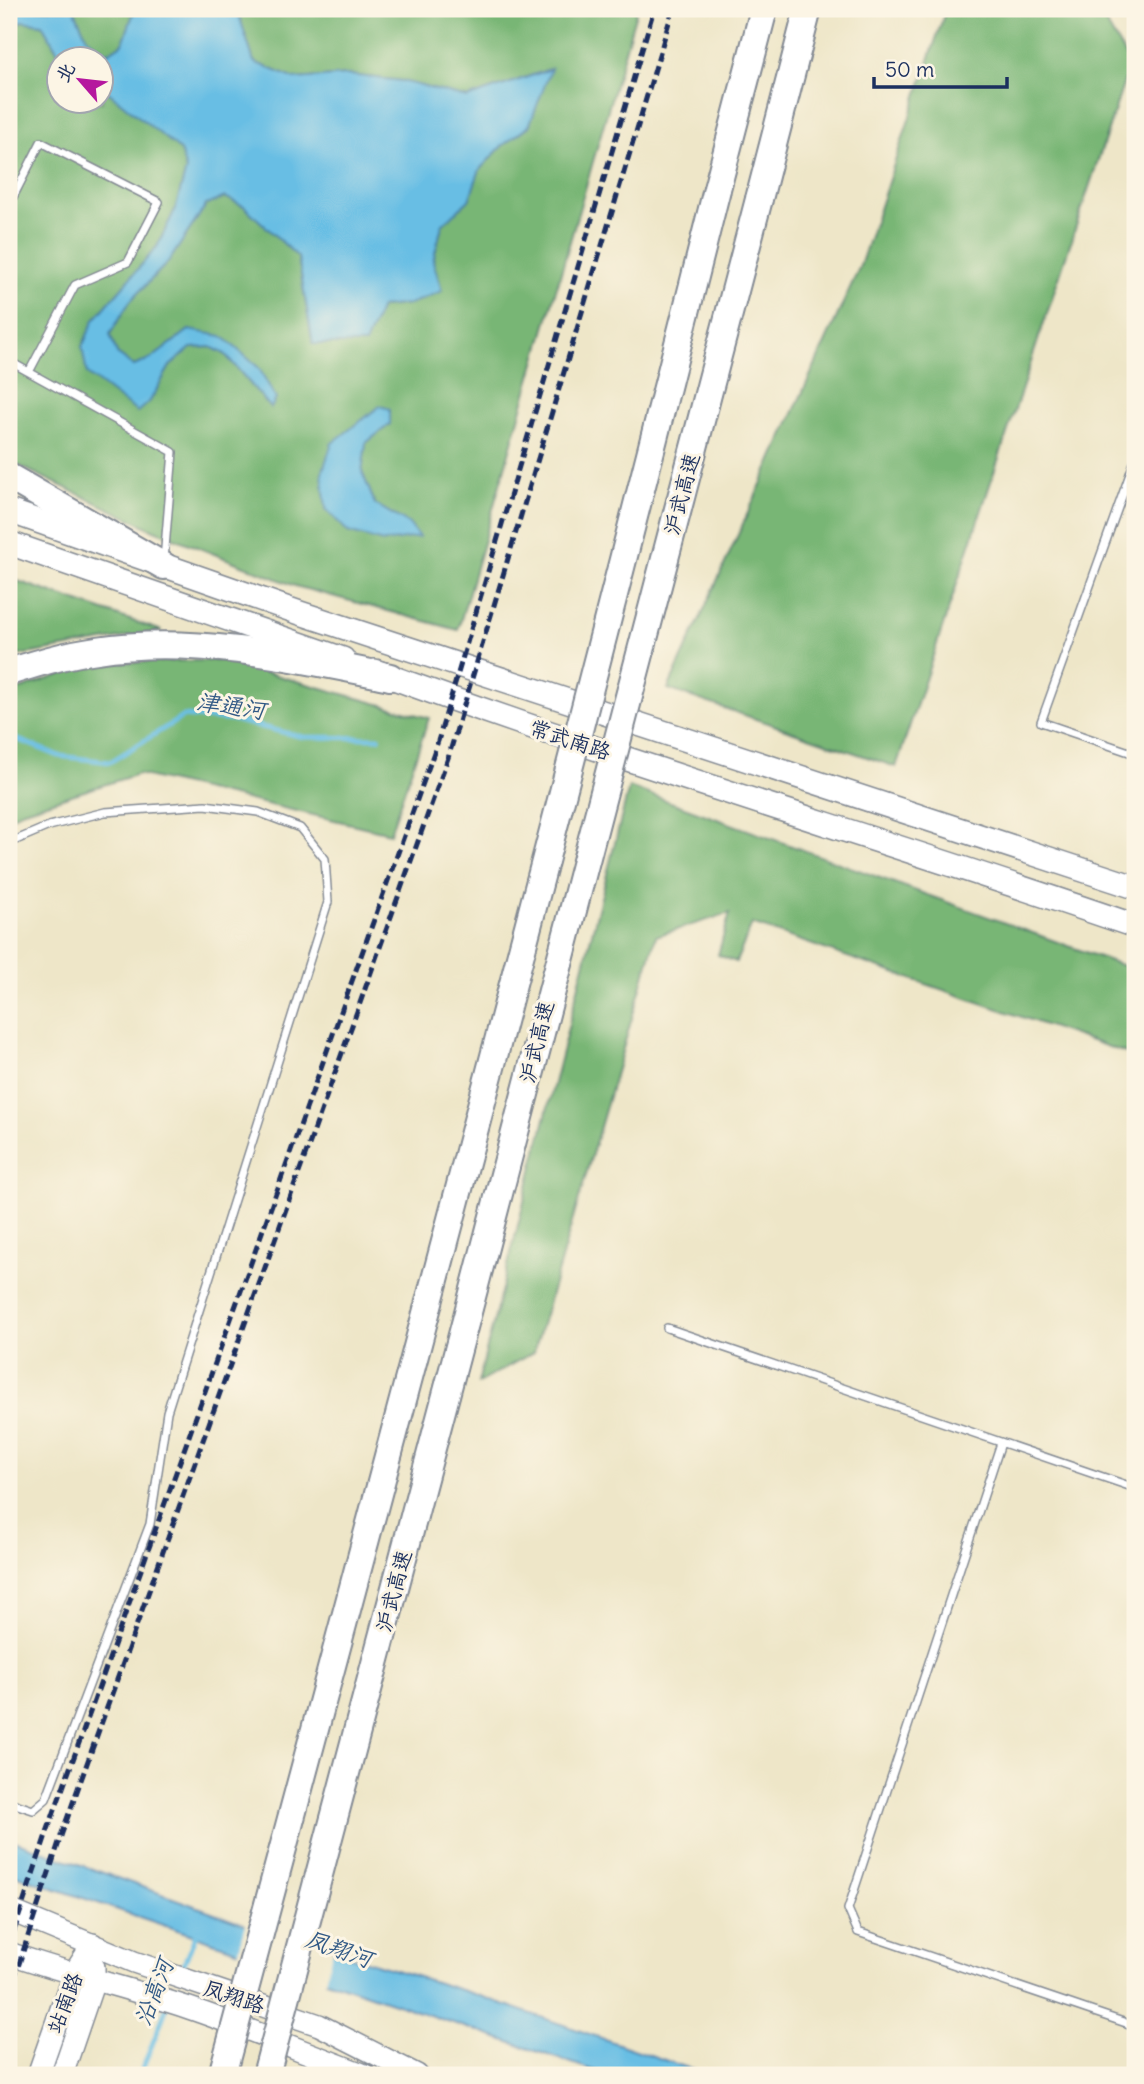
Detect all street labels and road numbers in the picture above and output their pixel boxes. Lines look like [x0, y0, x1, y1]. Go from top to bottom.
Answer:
street label: 沪武高速 [658, 450, 705, 538]
street label: 常武南路 [526, 714, 614, 765]
street label: 沪武高速 [513, 998, 560, 1086]
street label: 沪武高速 [370, 1547, 417, 1635]
street label: 站南路 [41, 1969, 88, 2037]
street label: 凤翔路 [200, 1974, 268, 2019]

